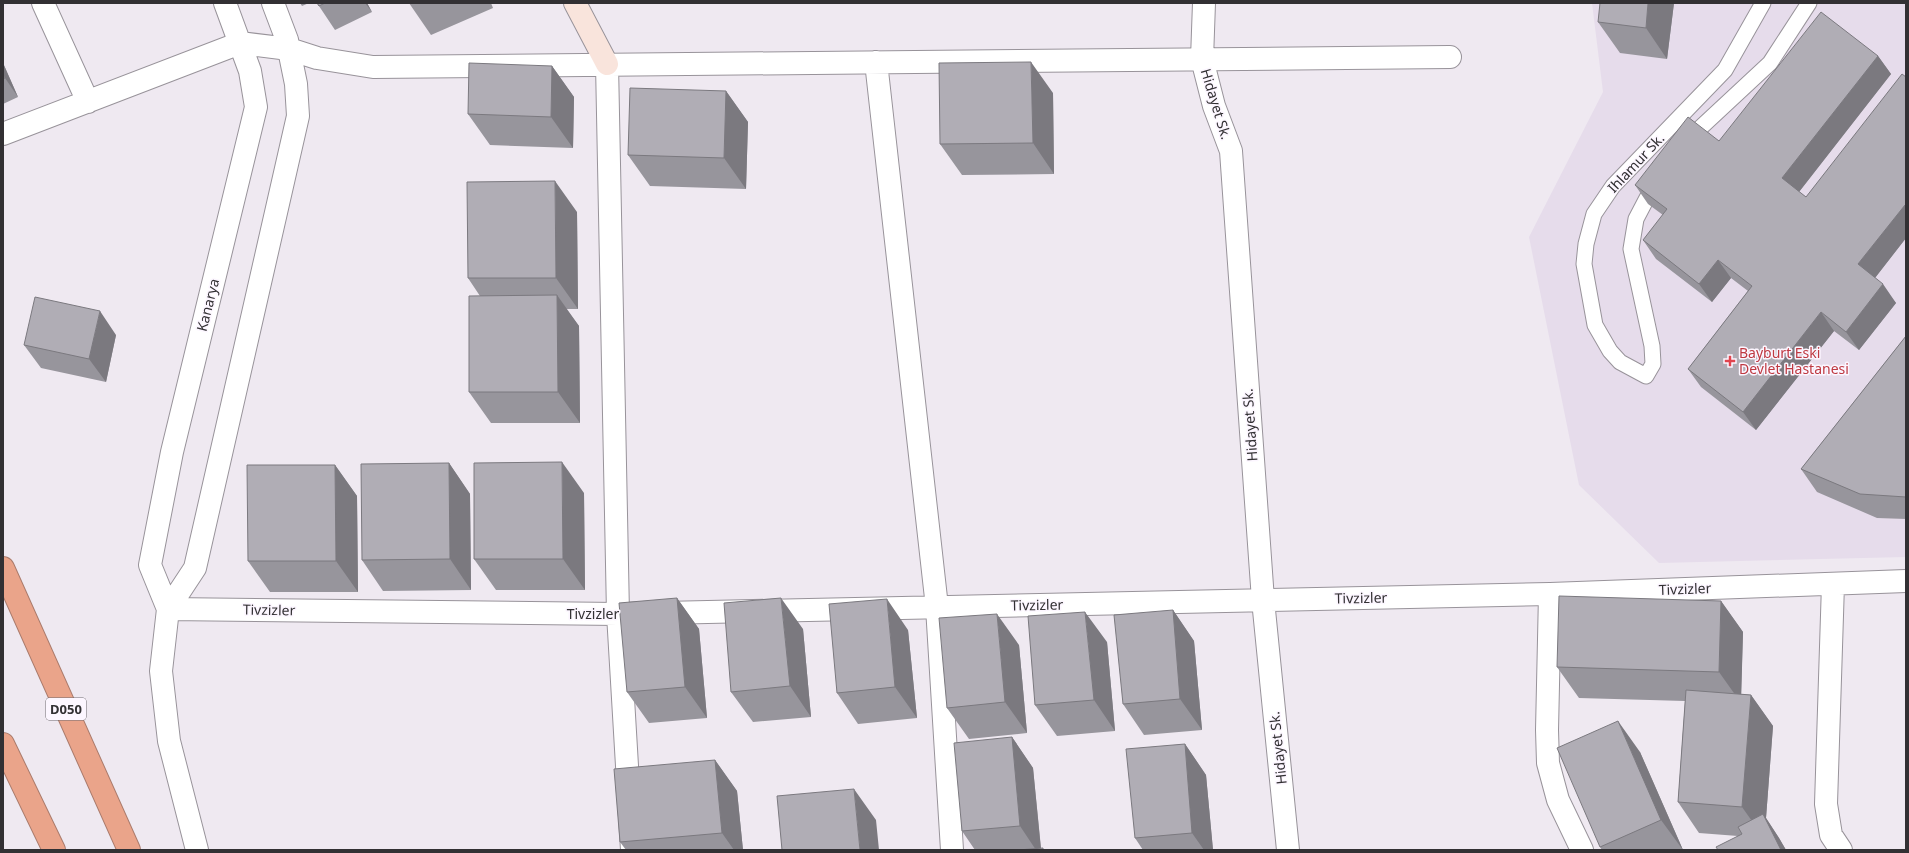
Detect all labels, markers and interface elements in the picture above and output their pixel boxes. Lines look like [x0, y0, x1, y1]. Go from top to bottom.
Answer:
street label: Hidayet Sk. [1197, 66, 1236, 142]
street label: Ihlamur Sk. [1603, 129, 1668, 197]
street label: Kanarya [192, 276, 223, 333]
place label: Bayburt Eski Devlet Hastanesi [1739, 343, 1849, 378]
marker: Bayburt Eski Devlet Hastanesi [1724, 355, 1736, 367]
street label: Hidayet Sk. [1237, 388, 1262, 462]
street label: Tivzizler [1658, 578, 1712, 599]
street label: Tivzizler [1335, 588, 1388, 607]
street label: Tivzizler [1011, 595, 1064, 614]
street label: Tivzizler [243, 600, 296, 619]
street label: Tivzizler [567, 604, 619, 623]
road number: D050 [46, 698, 86, 720]
street label: Hidayet Sk. [1264, 711, 1291, 785]

